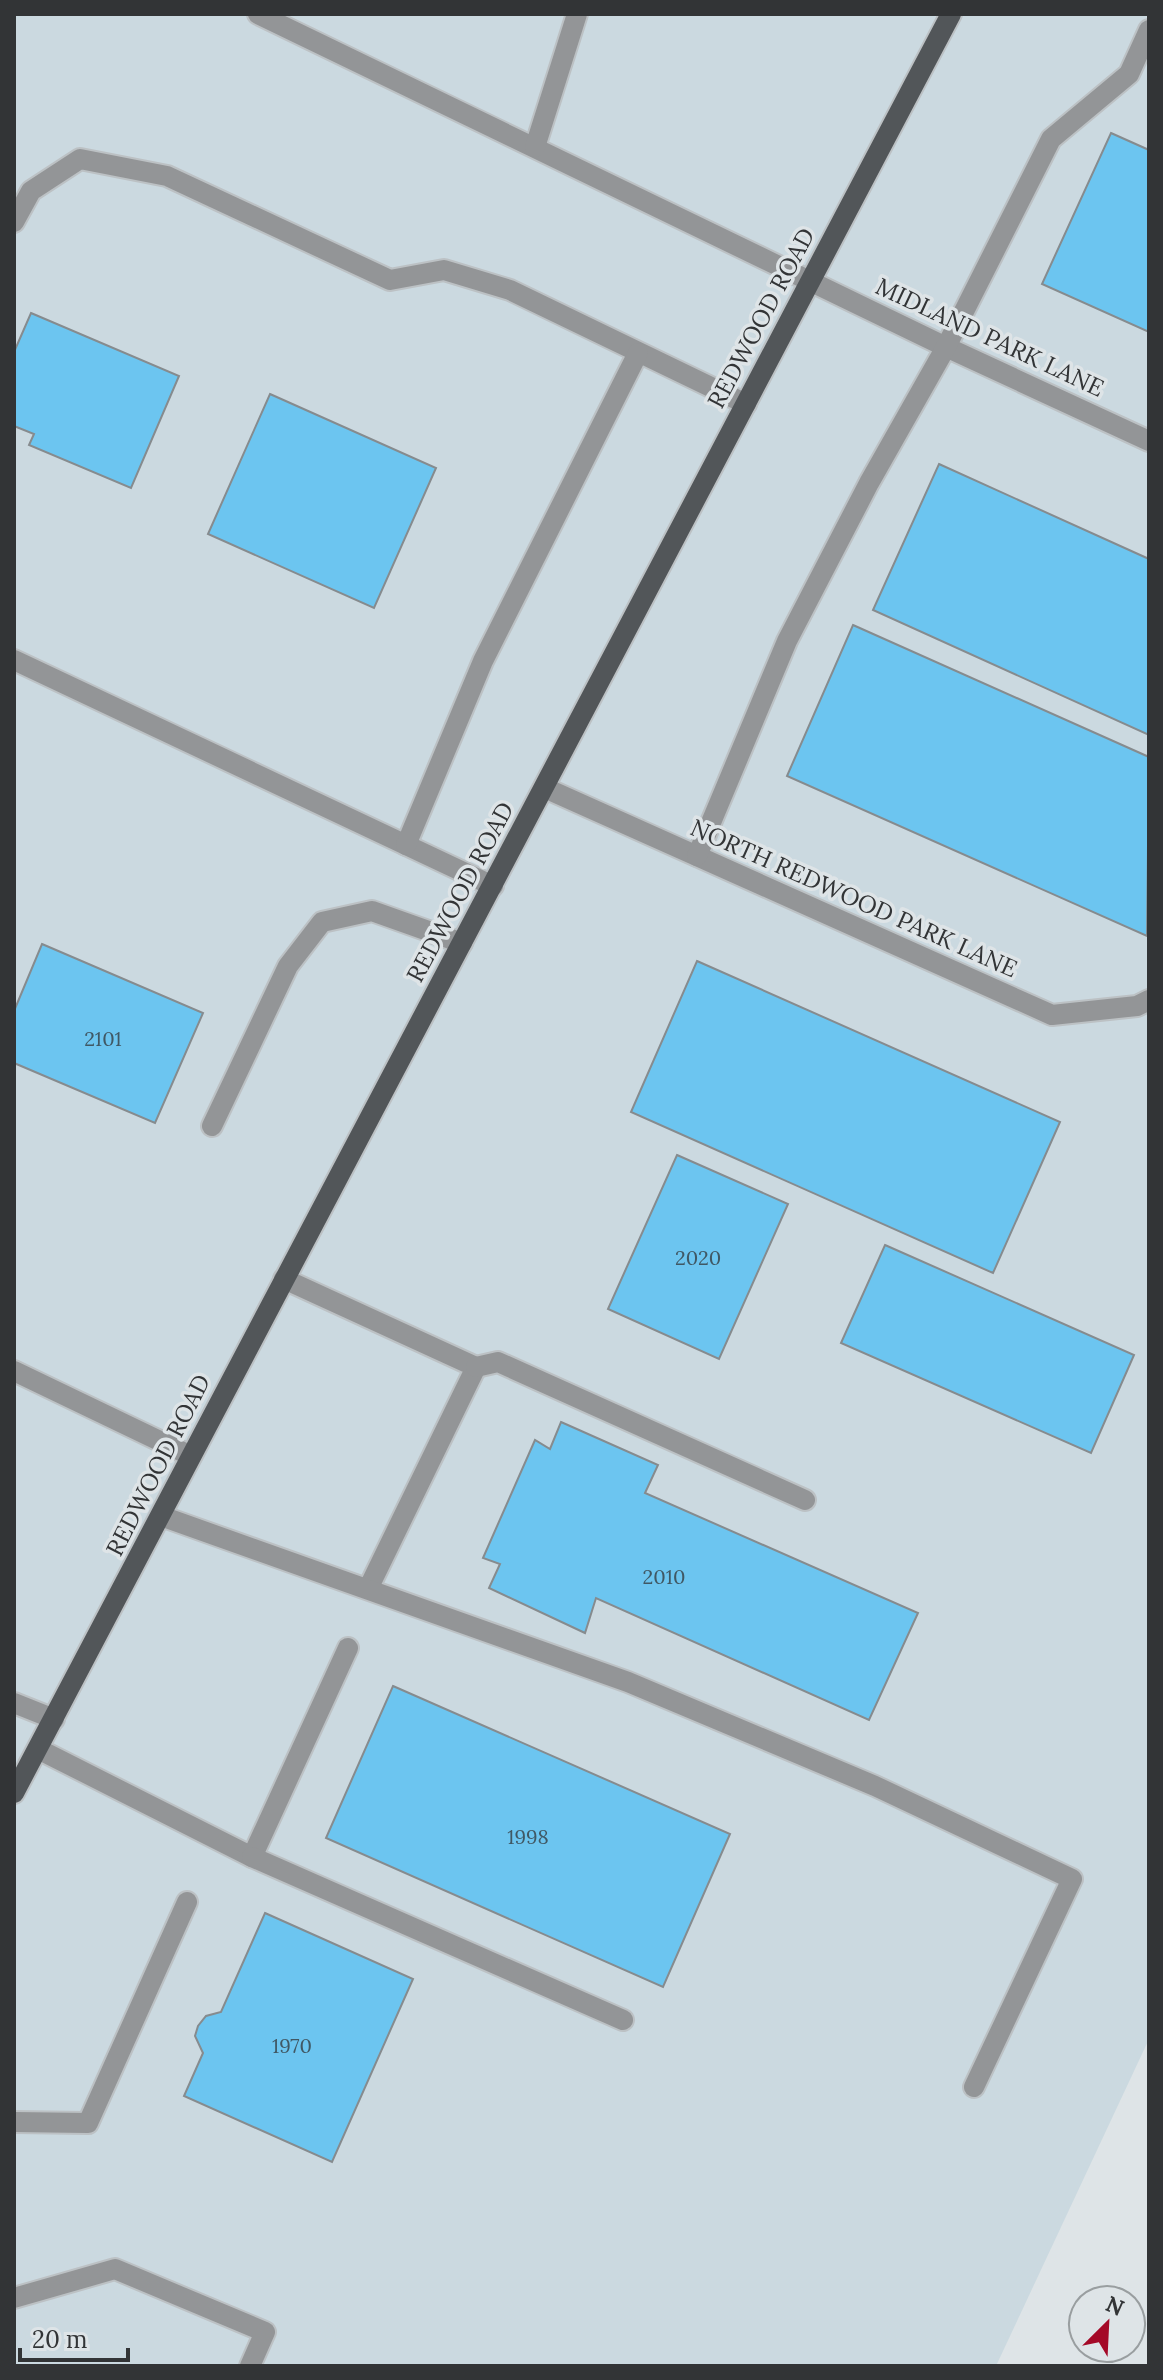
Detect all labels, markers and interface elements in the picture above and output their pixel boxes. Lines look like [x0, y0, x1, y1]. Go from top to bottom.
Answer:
street label: REDWOOD ROAD [700, 222, 822, 414]
street label: MIDLAND PARK LANE [871, 270, 1109, 404]
street label: REDWOOD ROAD [399, 796, 521, 988]
street label: NORTH REDWOOD PARK LANE [686, 812, 1022, 984]
house number: 2101 [84, 1026, 122, 1051]
house number: 2020 [675, 1245, 721, 1270]
street label: REDWOOD ROAD [99, 1369, 217, 1561]
house number: 2010 [643, 1564, 685, 1589]
house number: 1998 [507, 1824, 549, 1849]
house number: 1970 [272, 2033, 312, 2058]
north arrow [1067, 2284, 1147, 2364]
text: N [1102, 2289, 1129, 2322]
scale bar [20, 2312, 128, 2362]
text: 20 m [32, 2324, 88, 2355]

